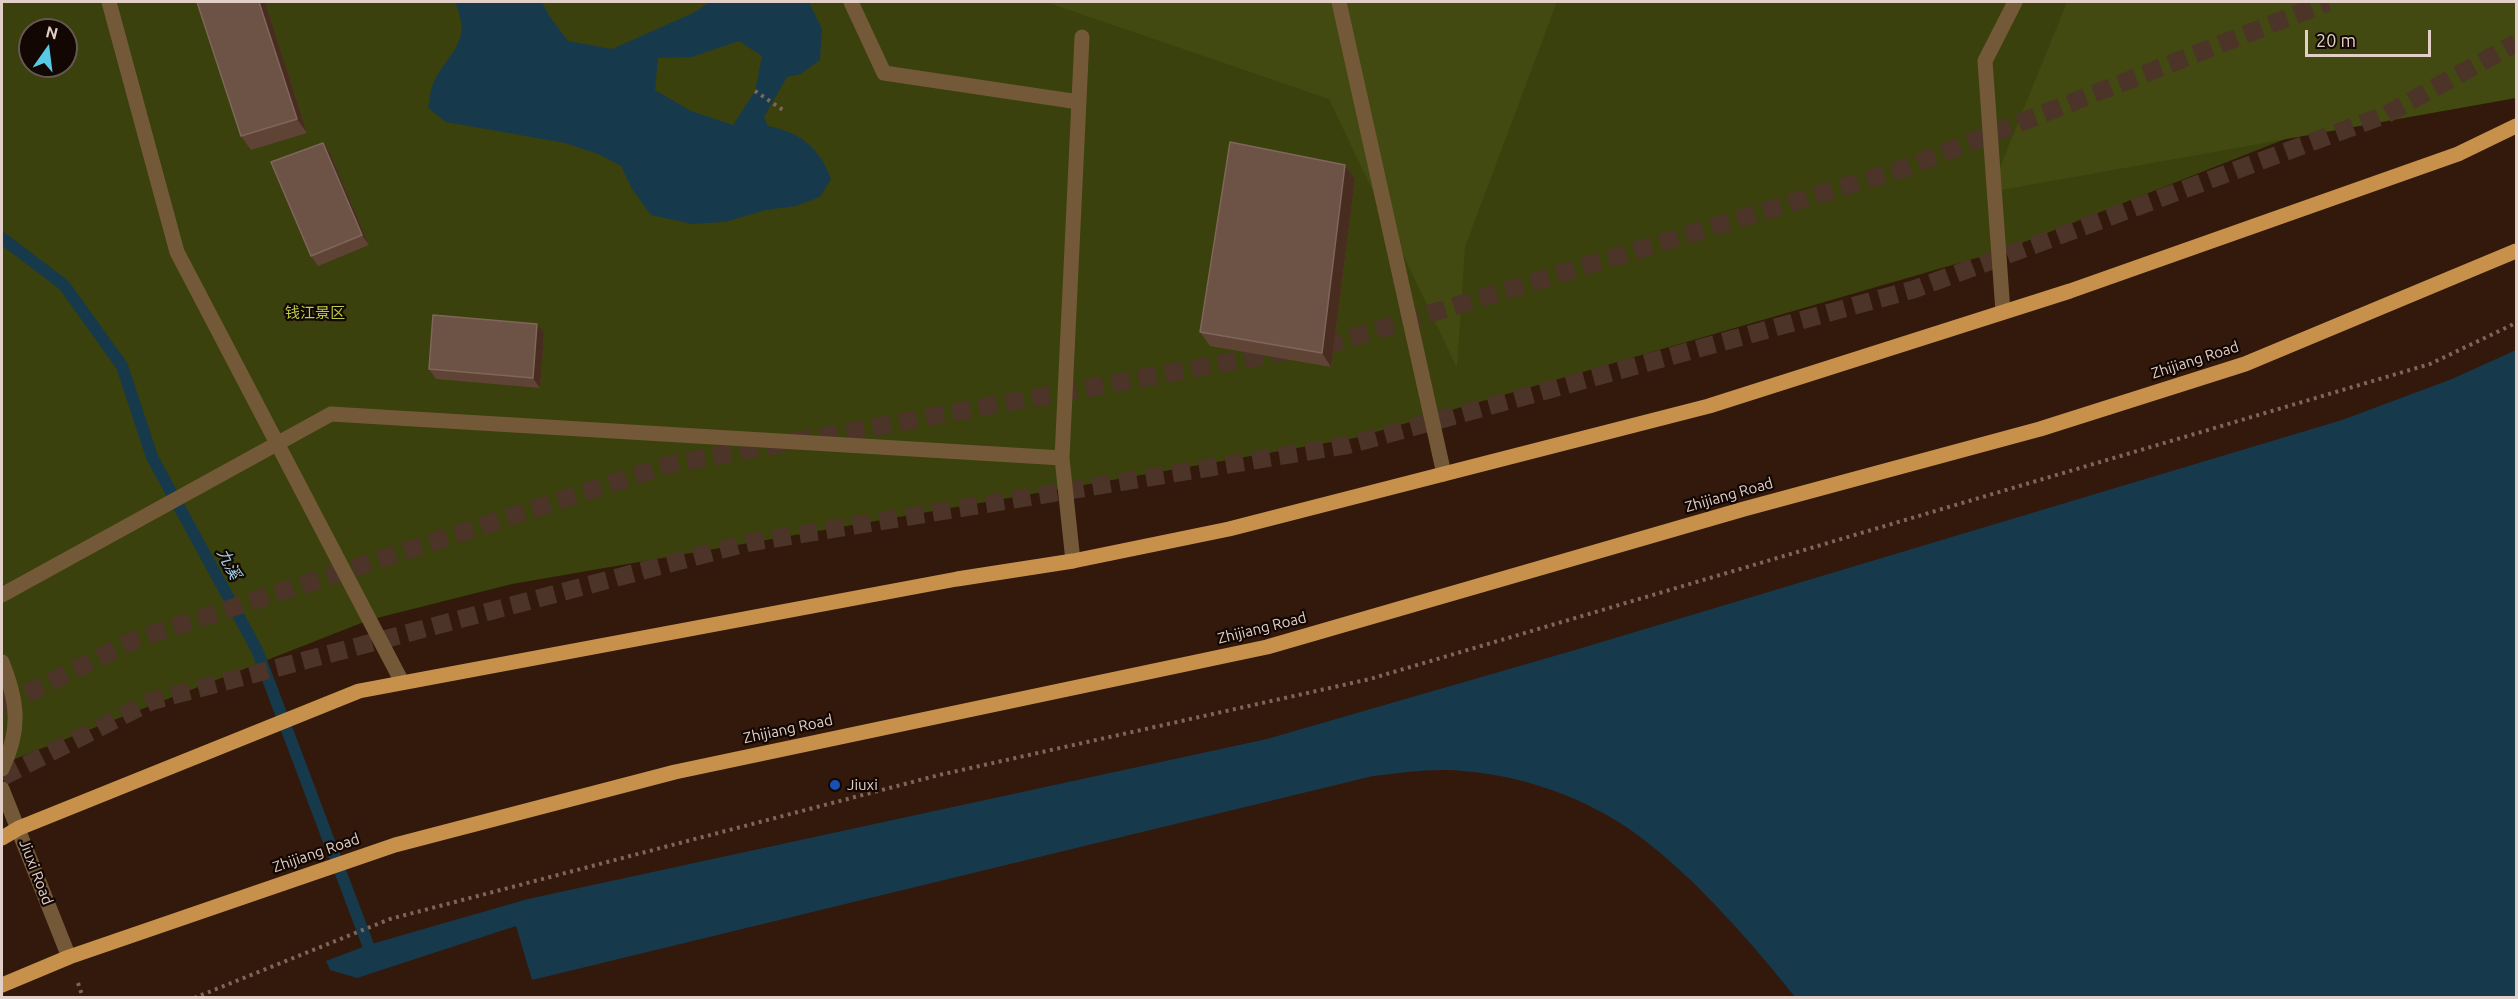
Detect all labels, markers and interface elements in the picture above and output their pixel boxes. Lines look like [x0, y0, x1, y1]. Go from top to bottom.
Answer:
north arrow [18, 18, 78, 78]
scale bar [2308, 18, 2434, 56]
text: N [44, 22, 60, 43]
text: 20 m [2316, 30, 2356, 50]
park label: 钱江景区 [285, 304, 345, 322]
street label: Zhijiang Road [2149, 337, 2241, 383]
street label: Zhijiang Road [1683, 474, 1775, 516]
water label: 九溪 [213, 545, 245, 583]
street label: Zhijiang Road [1216, 608, 1308, 648]
street label: Zhijiang Road [742, 711, 834, 747]
place label: Jiuxi [847, 776, 878, 794]
marker: Jiuxi [828, 778, 842, 792]
street label: Zhijiang Road [270, 830, 362, 876]
street label: Jiuxi Road [15, 837, 57, 907]

